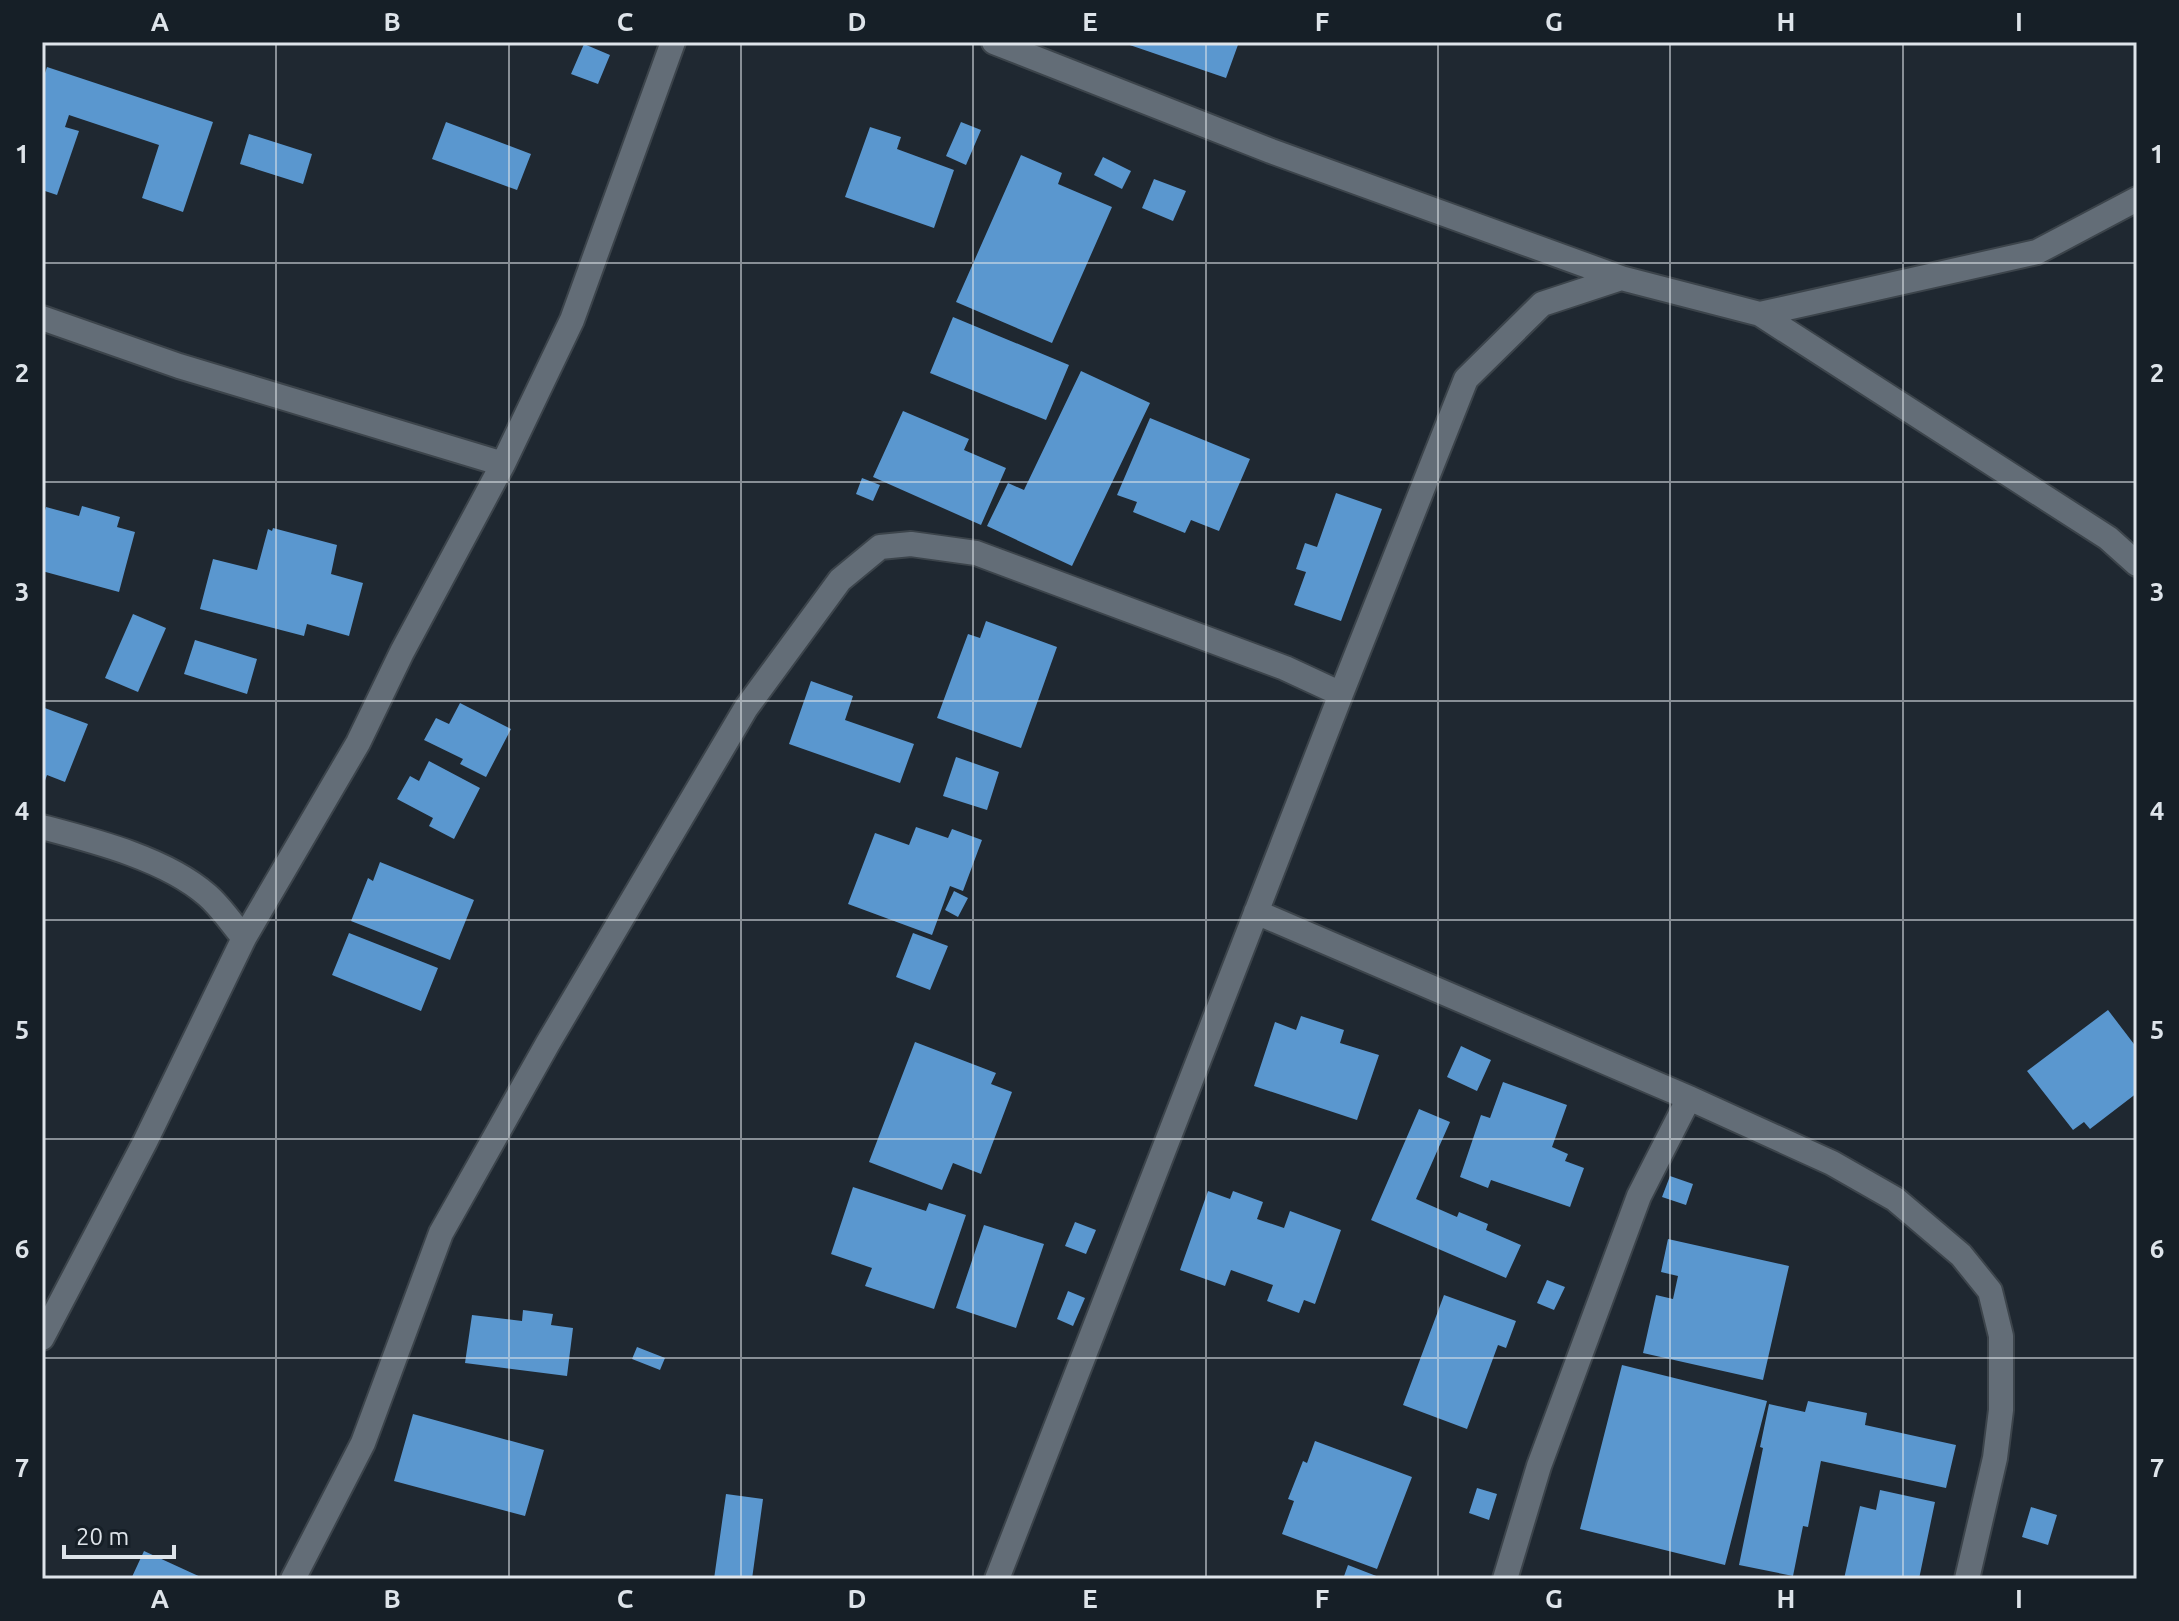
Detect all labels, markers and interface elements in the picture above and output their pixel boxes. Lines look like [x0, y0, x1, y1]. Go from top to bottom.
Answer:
text: A [151, 7, 170, 36]
text: B [383, 7, 401, 36]
text: C [617, 7, 634, 36]
text: D [848, 7, 866, 36]
text: E [1082, 7, 1098, 36]
text: F [1315, 7, 1329, 36]
text: G [1545, 7, 1563, 36]
text: H [1777, 7, 1795, 36]
text: I [2015, 7, 2023, 36]
text: 1 [15, 139, 29, 168]
text: 1 [2150, 139, 2164, 168]
text: 2 [15, 358, 29, 387]
text: 2 [2150, 358, 2164, 387]
text: 3 [15, 577, 29, 606]
text: 3 [2150, 577, 2164, 606]
text: 4 [15, 796, 29, 825]
text: 4 [2150, 796, 2164, 825]
text: 5 [15, 1015, 29, 1044]
text: 5 [2150, 1015, 2164, 1044]
text: 6 [15, 1234, 29, 1263]
text: 6 [2150, 1234, 2164, 1263]
text: 7 [15, 1453, 29, 1482]
text: 7 [2150, 1453, 2164, 1482]
scale bar [64, 1509, 174, 1559]
text: 20 m [76, 1523, 129, 1550]
text: A [151, 1584, 170, 1613]
text: B [383, 1584, 401, 1613]
text: C [617, 1584, 634, 1613]
text: D [848, 1584, 866, 1613]
text: E [1082, 1584, 1098, 1613]
text: F [1315, 1584, 1329, 1613]
text: G [1545, 1584, 1563, 1613]
text: H [1777, 1584, 1795, 1613]
text: I [2015, 1584, 2023, 1613]

